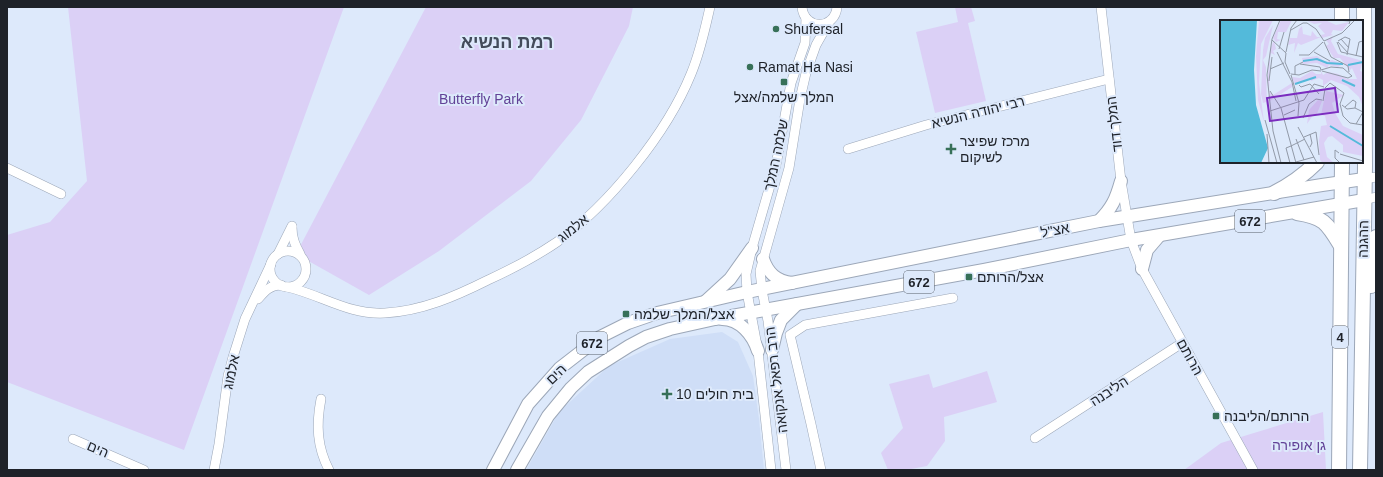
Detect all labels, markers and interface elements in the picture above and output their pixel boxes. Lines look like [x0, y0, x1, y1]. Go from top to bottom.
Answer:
inset map [1220, 20, 1363, 163]
place label: Shufersal [784, 21, 843, 37]
marker: Shufersal [771, 24, 781, 34]
district label: רמת הנשיא [461, 32, 553, 52]
place label: Ramat Ha Nasi [758, 59, 853, 75]
marker: Ramat Ha Nasi [745, 62, 755, 72]
marker: המלך שלמה/אצל [779, 77, 789, 87]
place label: המלך שלמה/אצל [734, 89, 834, 105]
park label: Butterfly Park [439, 91, 524, 107]
street label: רבי יהודה הנשיא [930, 93, 1026, 131]
street label: המלך דוד [1103, 95, 1125, 153]
street label: שלמה המלך [761, 118, 791, 192]
place label: מרכז שפיצר לשיקום [960, 133, 1030, 165]
marker: מרכז שפיצר לשיקום [945, 143, 957, 155]
road number: 672 [1235, 210, 1265, 232]
street label: אלמוג [554, 211, 592, 245]
street label: אצ"ל [1039, 219, 1071, 241]
street label: ההגנה [1355, 220, 1371, 258]
place label: אצל/הרותם [977, 269, 1044, 285]
road number: 672 [904, 271, 934, 293]
marker: אצל/הרותם [964, 272, 974, 282]
place label: אצל/המלך שלמה [634, 306, 735, 322]
marker: אצל/המלך שלמה [621, 309, 631, 319]
street label: הרב רפאל אנקואה [762, 326, 790, 434]
road number: 4 [1332, 326, 1348, 348]
road number: 672 [577, 332, 607, 354]
street label: הרותם [1174, 336, 1206, 378]
street label: אלמוג [220, 353, 242, 391]
street label: הים [543, 361, 569, 387]
street label: הליבנה [1087, 373, 1131, 409]
place label: בית חולים 10 [676, 386, 754, 402]
marker: בית חולים 10 [661, 388, 673, 400]
place label: הרותם/הליבנה [1224, 408, 1309, 424]
marker: הרותם/הליבנה [1211, 411, 1221, 421]
street label: הים [85, 437, 111, 461]
park label: גן אופירה [1272, 437, 1326, 453]

